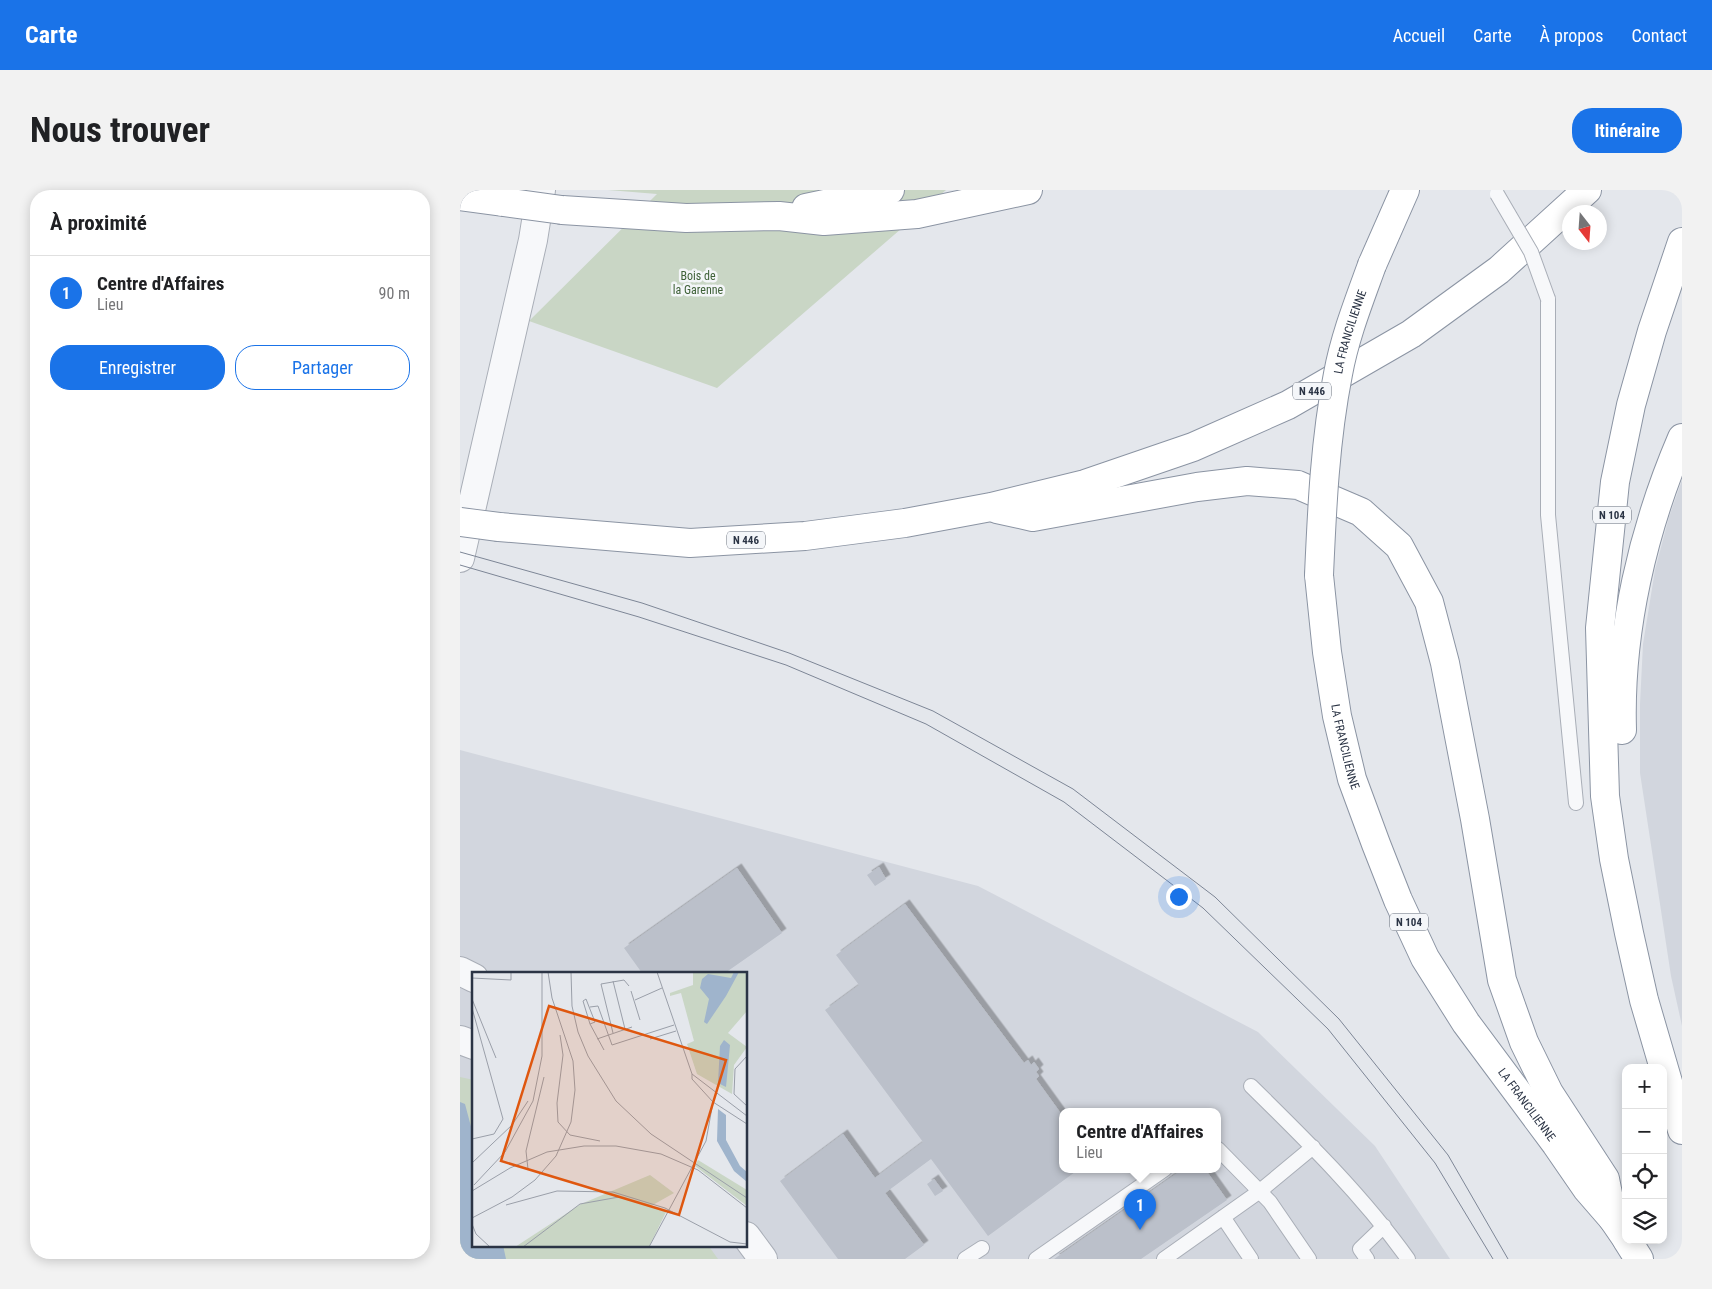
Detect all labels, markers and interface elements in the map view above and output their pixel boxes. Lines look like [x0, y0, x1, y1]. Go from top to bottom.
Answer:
text: Carte [25, 21, 77, 49]
text: Accueil [1393, 25, 1445, 46]
text: Carte [1473, 25, 1512, 46]
text: À propos [1540, 25, 1603, 46]
text: Contact [1631, 25, 1687, 46]
button: Itinéraire [1572, 108, 1682, 153]
text: Nous trouver [30, 110, 210, 151]
north arrow [1562, 205, 1607, 250]
text: À proximité [50, 211, 147, 235]
park label: Bois de la Garenne [673, 269, 724, 297]
text: Centre d'Affaires [97, 272, 224, 295]
text: 1 [62, 284, 70, 303]
text: 90 m [378, 284, 410, 303]
street label: LA FRANCILIENNE [1331, 288, 1369, 375]
text: Lieu [97, 295, 124, 314]
button: Enregistrer [50, 345, 225, 390]
button: Partager [235, 345, 410, 390]
road number: N 446 [1293, 382, 1331, 400]
road number: N 104 [1593, 506, 1631, 524]
road number: N 446 [727, 532, 765, 548]
street label: LA FRANCILIENNE [1328, 703, 1362, 792]
your location [1166, 884, 1192, 910]
road number: N 104 [1390, 914, 1428, 930]
inset map [472, 972, 748, 1246]
map controls [1622, 1064, 1667, 1244]
button: + [1622, 1064, 1667, 1109]
street label: LA FRANCILIENNE [1495, 1065, 1558, 1144]
popup [1059, 1108, 1221, 1173]
button: − [1622, 1109, 1667, 1154]
text: Centre d'Affaires [1076, 1120, 1204, 1143]
text: Lieu [1076, 1143, 1103, 1162]
button: locate [1622, 1154, 1667, 1199]
pin: 1 [1124, 1189, 1156, 1230]
button: layers [1622, 1199, 1667, 1244]

